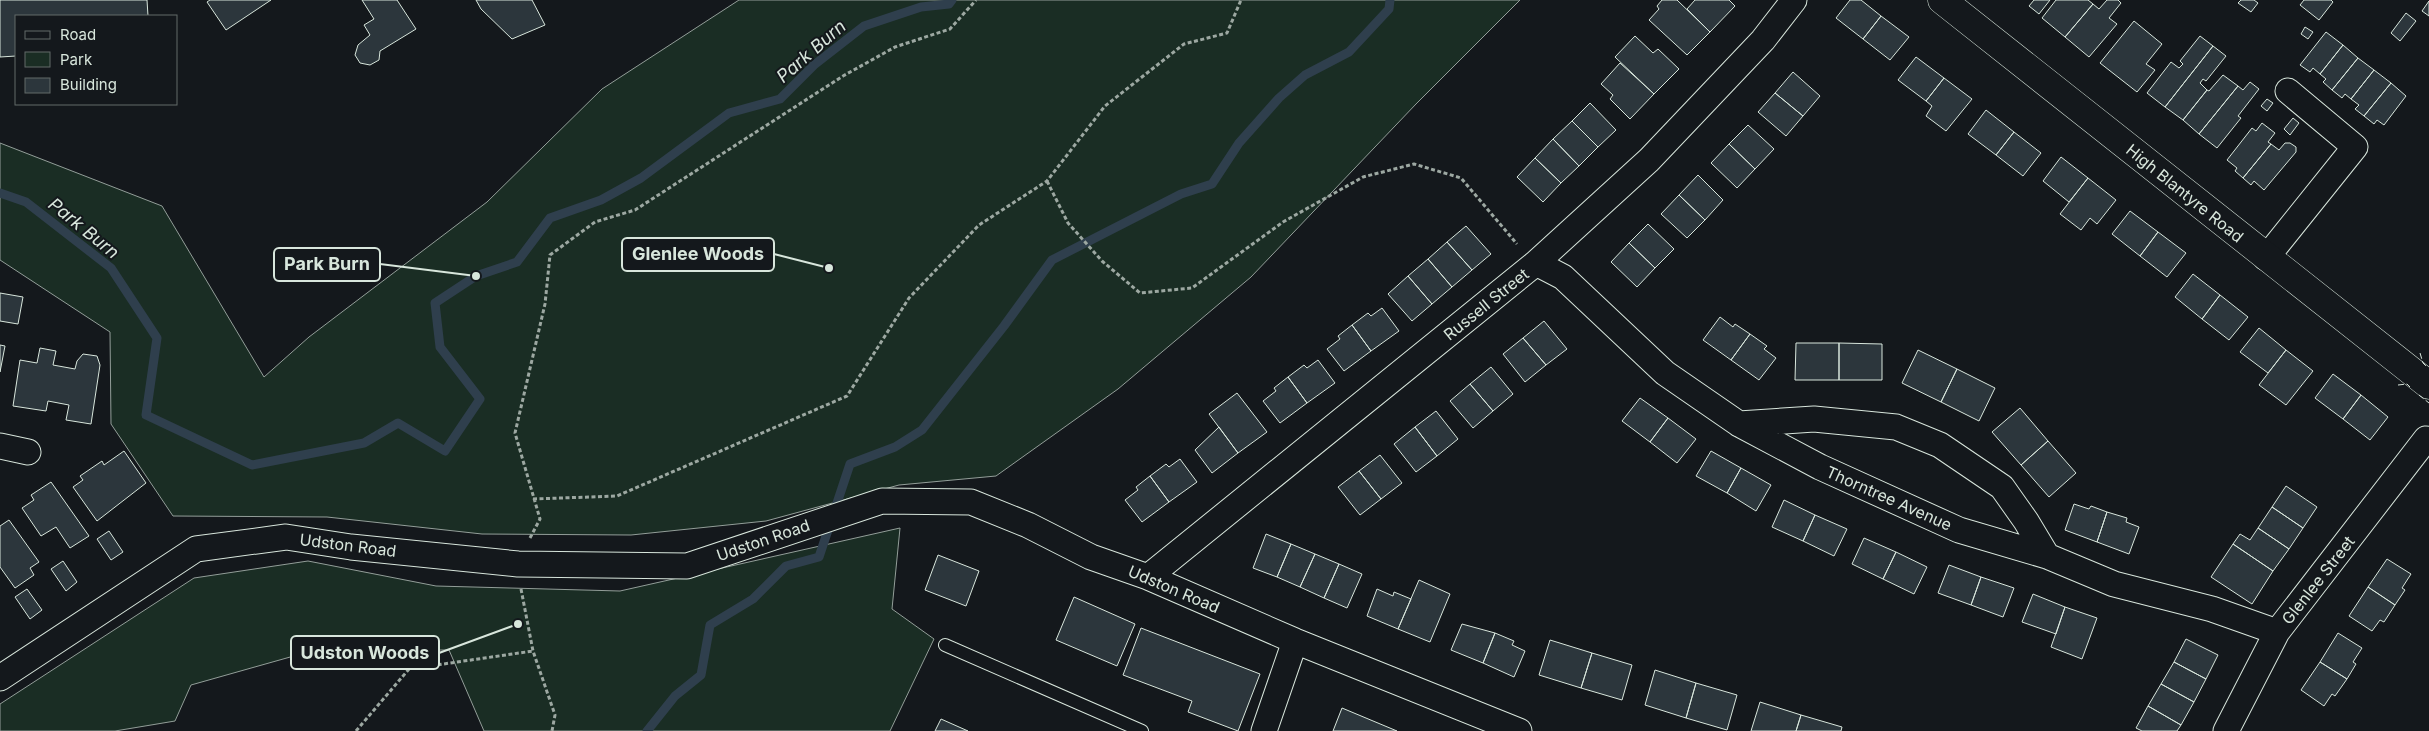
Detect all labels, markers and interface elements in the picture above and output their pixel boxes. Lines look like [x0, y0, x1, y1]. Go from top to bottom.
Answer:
legend [15, 15, 178, 105]
water label: Park Burn [772, 15, 850, 87]
text: Road [60, 25, 96, 44]
text: Park [60, 50, 93, 69]
text: Building [60, 75, 117, 94]
street label: High Blantyre Road [2122, 140, 2248, 246]
water label: Park Burn [45, 193, 123, 263]
callout: Glenlee Woods [622, 238, 774, 271]
text: Glenlee Woods [632, 243, 764, 264]
callout: Park Burn [274, 248, 380, 281]
text: Park Burn [284, 253, 370, 274]
street label: Russell Street [1440, 264, 1532, 344]
street label: Thorntree Avenue [1823, 461, 1955, 535]
street label: Udston Road [714, 515, 812, 565]
street label: Udston Road [298, 529, 398, 561]
street label: Glenlee Street [2277, 532, 2359, 628]
street label: Udston Road [1125, 561, 1223, 617]
callout: Udston Woods [291, 636, 439, 669]
text: Udston Woods [301, 642, 429, 663]

